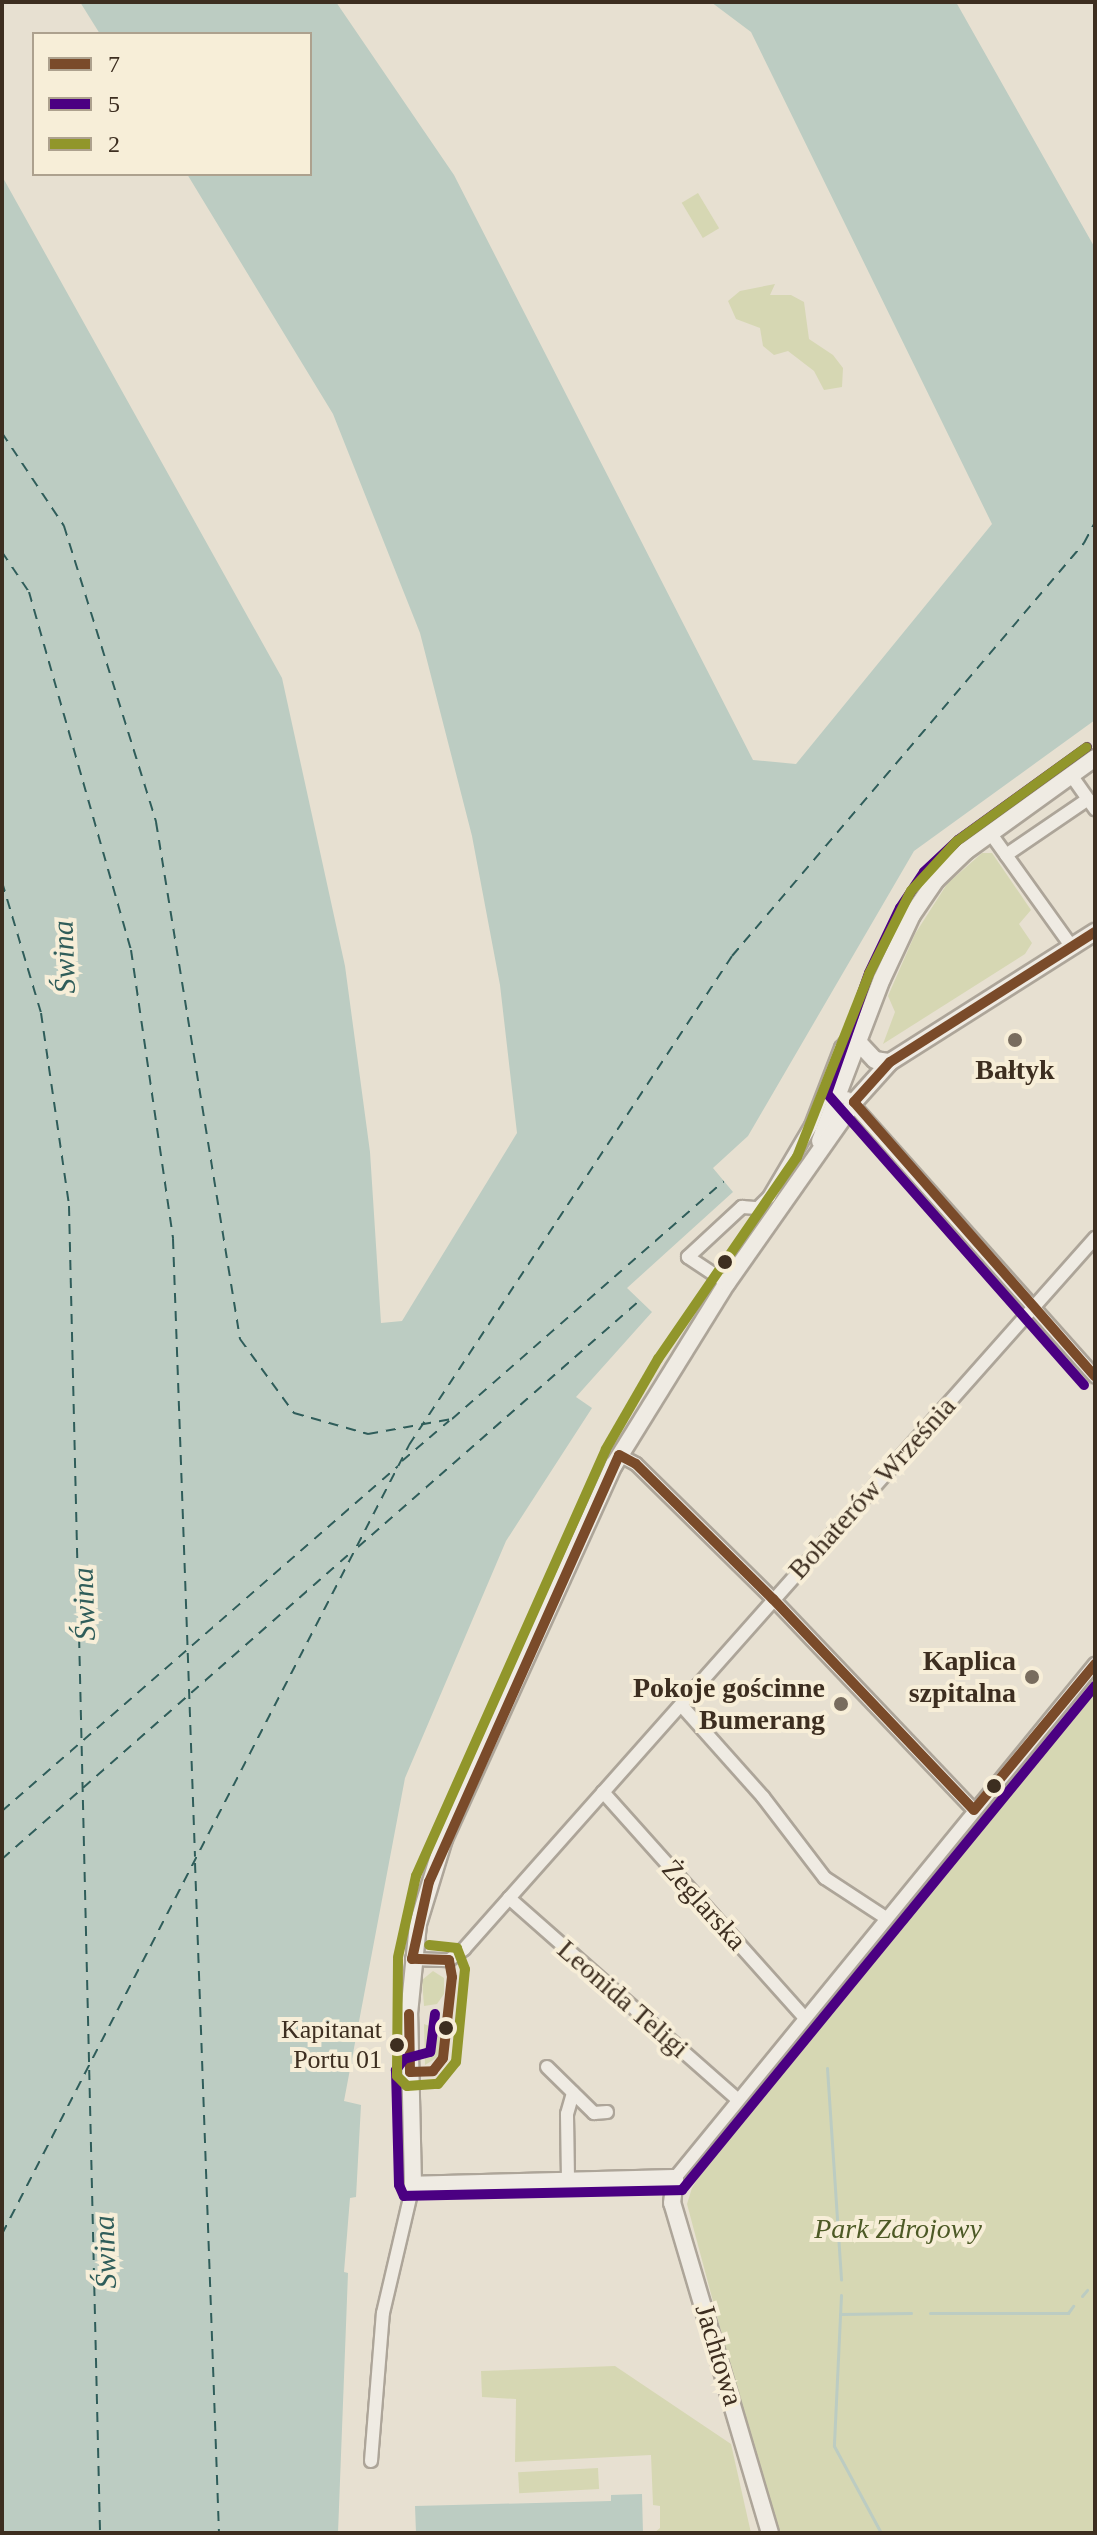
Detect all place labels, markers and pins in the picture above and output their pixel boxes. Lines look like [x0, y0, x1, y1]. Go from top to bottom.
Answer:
marker: Bałtyk [1006, 1031, 1024, 1049]
place label: Bałtyk [975, 1053, 1055, 1087]
unlabelled marker [717, 1254, 733, 1270]
place label: Kaplica szpitalna [909, 1644, 1016, 1710]
marker: Kaplica szpitalna [1023, 1668, 1041, 1686]
place label: Pokoje gościnne Bumerang [633, 1671, 825, 1737]
marker: Pokoje gościnne Bumerang [832, 1695, 850, 1713]
unlabelled marker [986, 1778, 1002, 1794]
place label: Kapitanat Portu 01 [281, 2014, 382, 2076]
unlabelled marker [438, 2020, 454, 2036]
marker: Kapitanat Portu 01 [389, 2037, 405, 2053]

